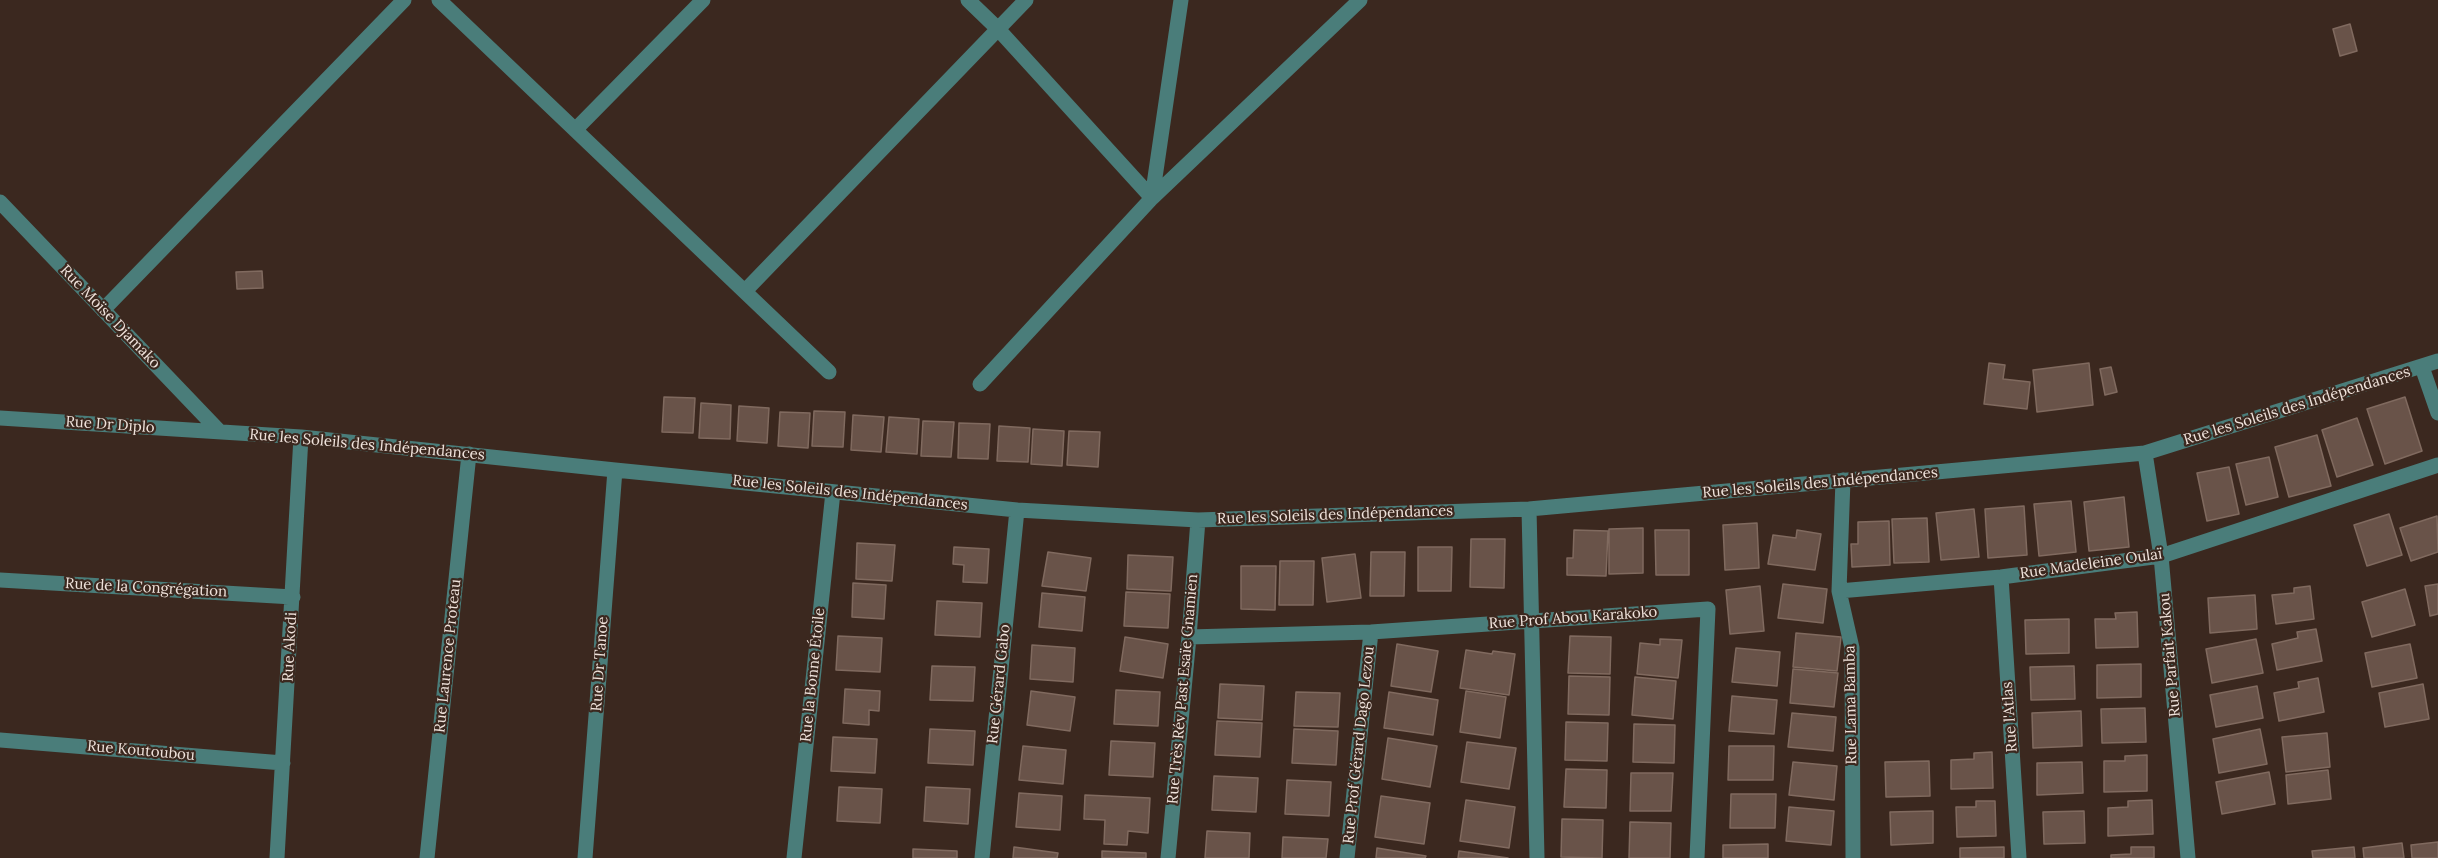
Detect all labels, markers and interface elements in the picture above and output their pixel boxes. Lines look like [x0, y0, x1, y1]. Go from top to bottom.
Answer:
street label: Rue Moïse Djamako [56, 262, 164, 372]
street label: Rue les Soleils des Indépendances [2181, 363, 2413, 449]
street label: Rue Dr Diplo [65, 413, 155, 437]
street label: Rue les Soleils des Indépendances [249, 426, 485, 464]
street label: Rue les Soleils des Indépendances [1702, 464, 1938, 502]
street label: Rue les Soleils des Indépendances [732, 472, 968, 514]
street label: Rue les Soleils des Indépendances [1217, 502, 1453, 528]
street label: Rue Madeleine Oulaï [2019, 545, 2163, 583]
street label: Rue Très Rév Past Esaïe Gnamien [1164, 573, 1202, 805]
street label: Rue de la Congrégation [65, 575, 227, 601]
street label: Rue Laurence Proteau [431, 578, 465, 734]
street label: Rue Parfait Kakou [2156, 592, 2184, 718]
street label: Rue Prof Abou Karakoko [1488, 603, 1658, 633]
street label: Rue la Bonne Étoile [797, 607, 829, 743]
street label: Rue Akodi [279, 612, 301, 682]
street label: Rue Dr Tanoe [588, 616, 612, 712]
street label: Rue Gérard Gabo [984, 623, 1014, 745]
street label: Rue Prof Gérard Dago Lezou [1340, 645, 1378, 845]
street label: Rue Lama Bamba [1841, 645, 1861, 765]
street label: Rue l'Atlas [1999, 681, 2021, 753]
street label: Rue Koutoubou [86, 737, 196, 765]

